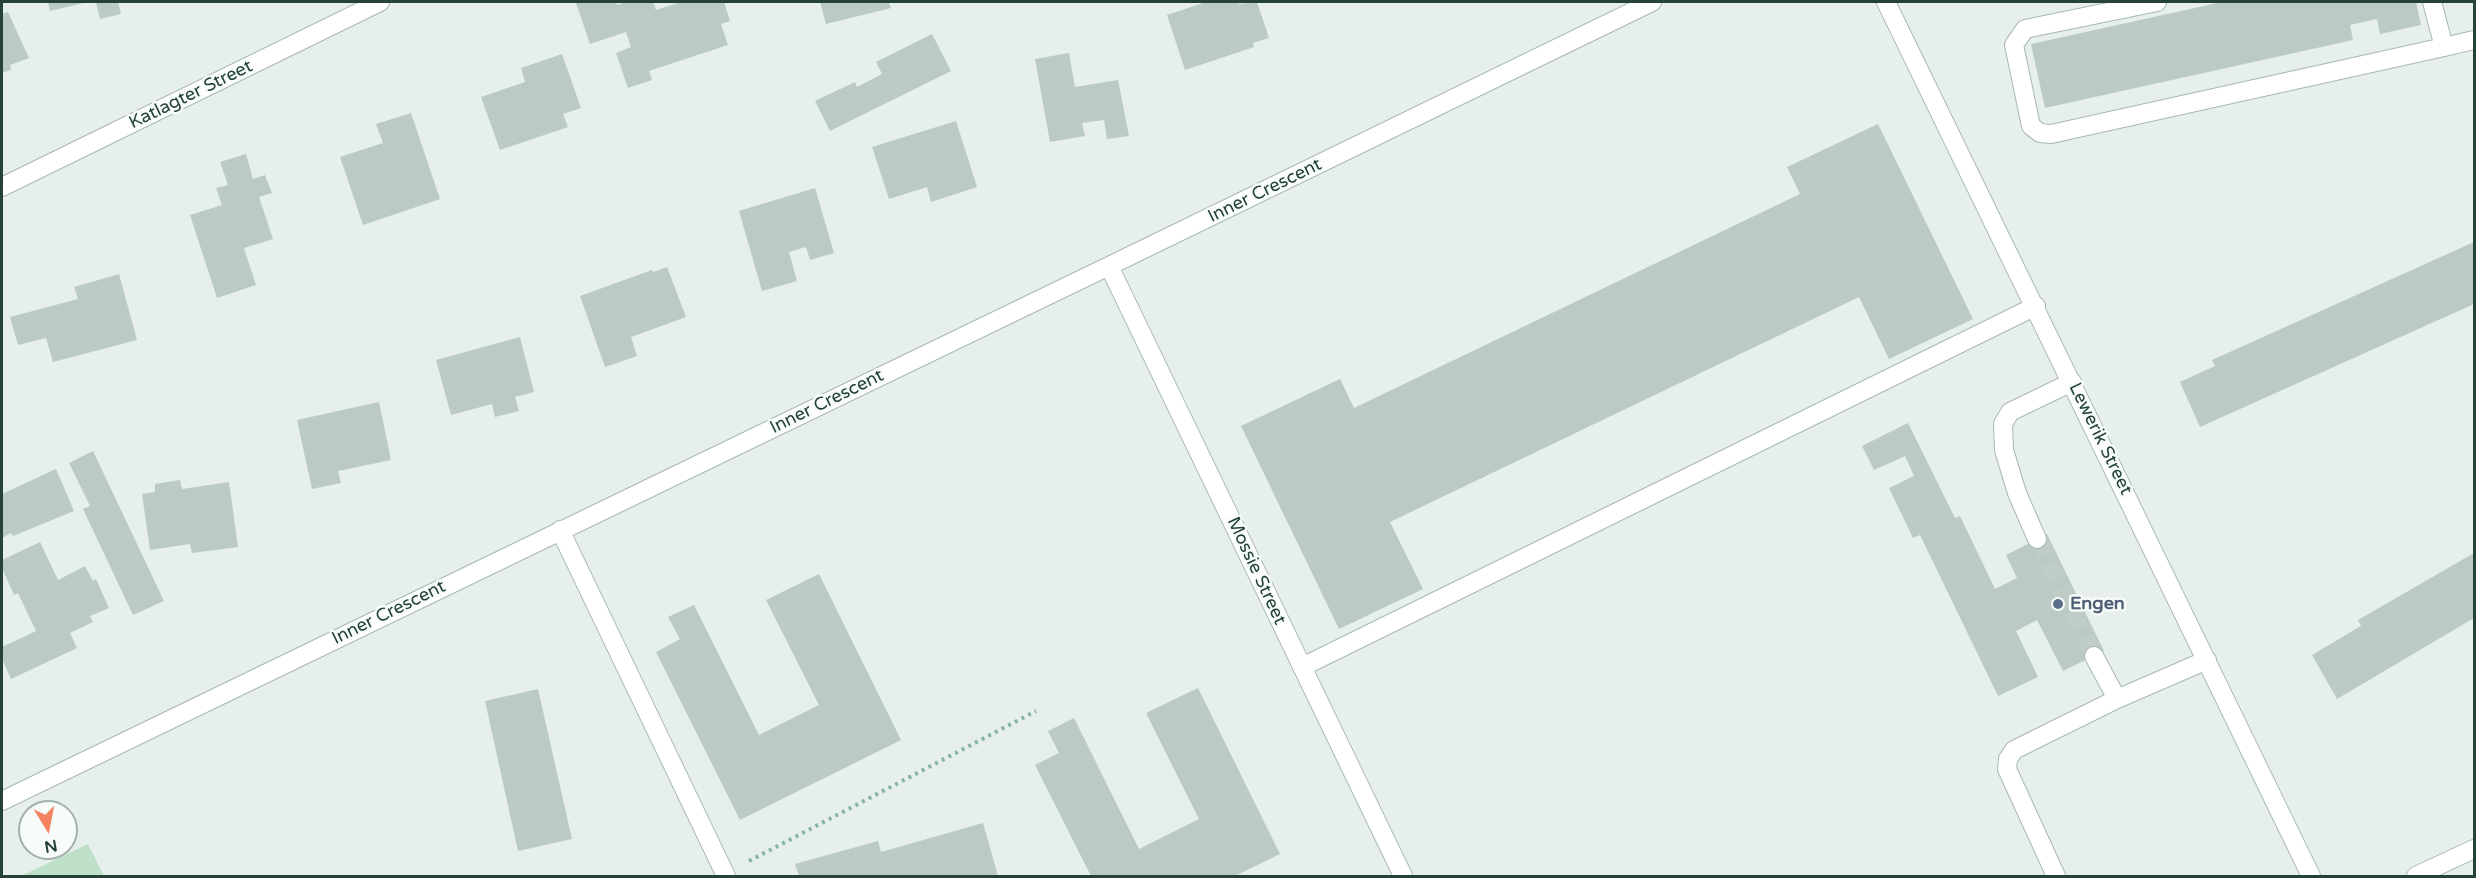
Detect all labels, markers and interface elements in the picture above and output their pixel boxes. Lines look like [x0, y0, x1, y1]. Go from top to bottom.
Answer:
street label: Katlagter Street [126, 56, 256, 134]
street label: Inner Crescent [1205, 154, 1325, 228]
street label: Inner Crescent [767, 365, 887, 439]
street label: Lewerik Street [2064, 379, 2136, 499]
street label: Mossie Street [1222, 514, 1290, 628]
street label: Inner Crescent [329, 576, 449, 650]
place label: Engen [2070, 593, 2125, 615]
marker: Engen [2051, 597, 2065, 611]
north arrow [18, 800, 78, 860]
text: N [43, 835, 59, 857]

